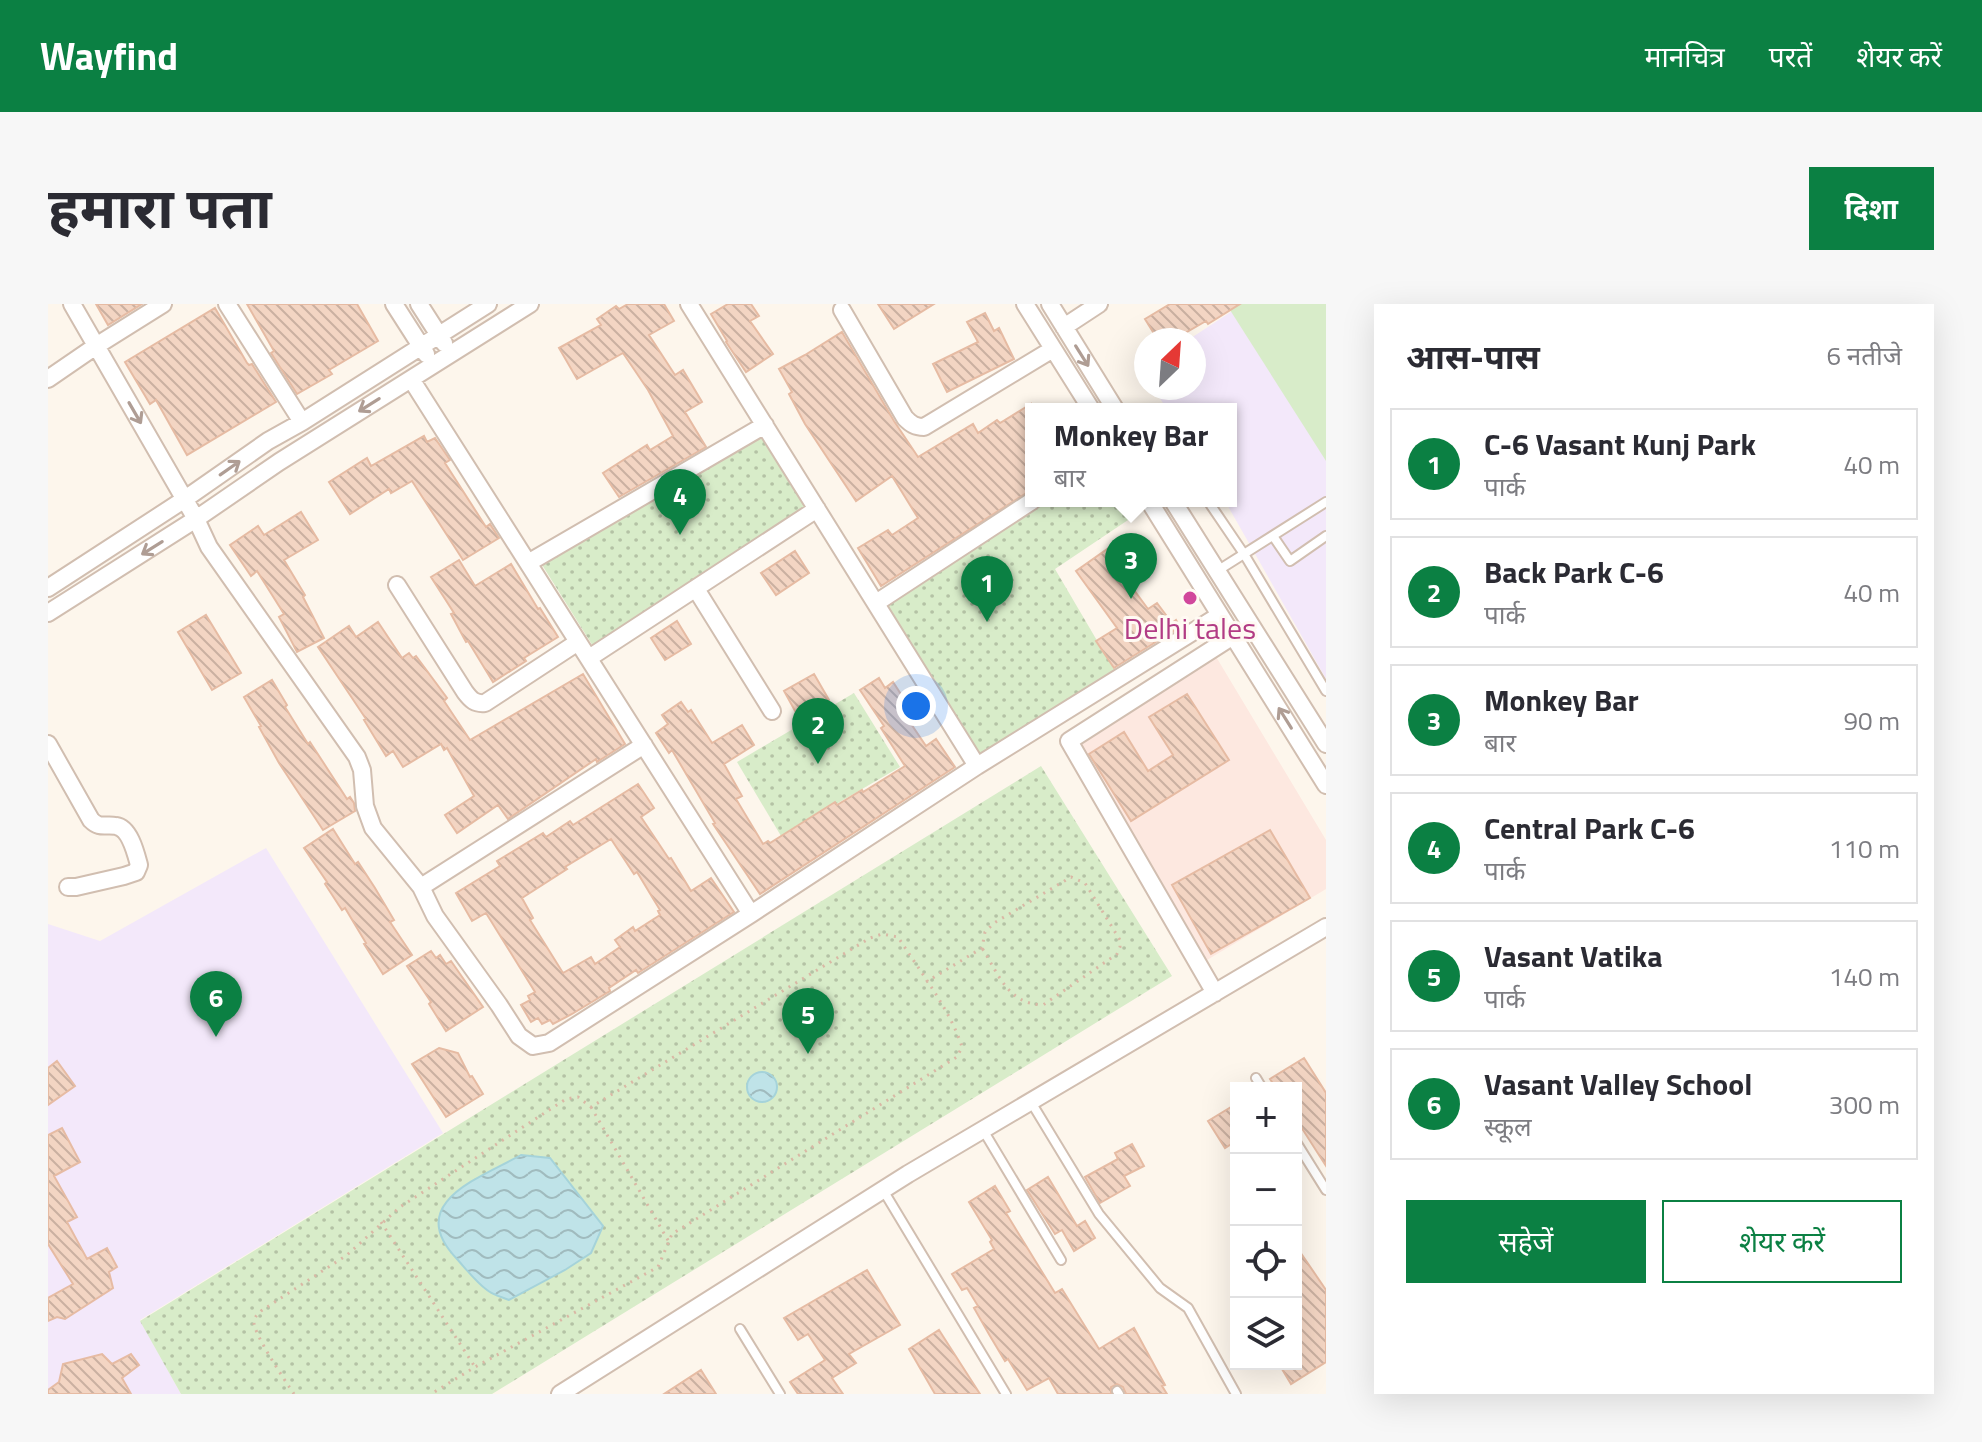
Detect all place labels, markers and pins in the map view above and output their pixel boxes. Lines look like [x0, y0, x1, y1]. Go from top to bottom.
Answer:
pin: 4 [654, 469, 706, 535]
pin: 3 [1105, 533, 1157, 599]
pin: 1 [961, 556, 1013, 622]
marker: Delhi tales [1181, 589, 1199, 607]
place label: Delhi tales [1124, 605, 1256, 651]
pin: 2 [792, 698, 844, 764]
pin: 6 [190, 971, 242, 1037]
pin: 5 [782, 988, 834, 1054]

